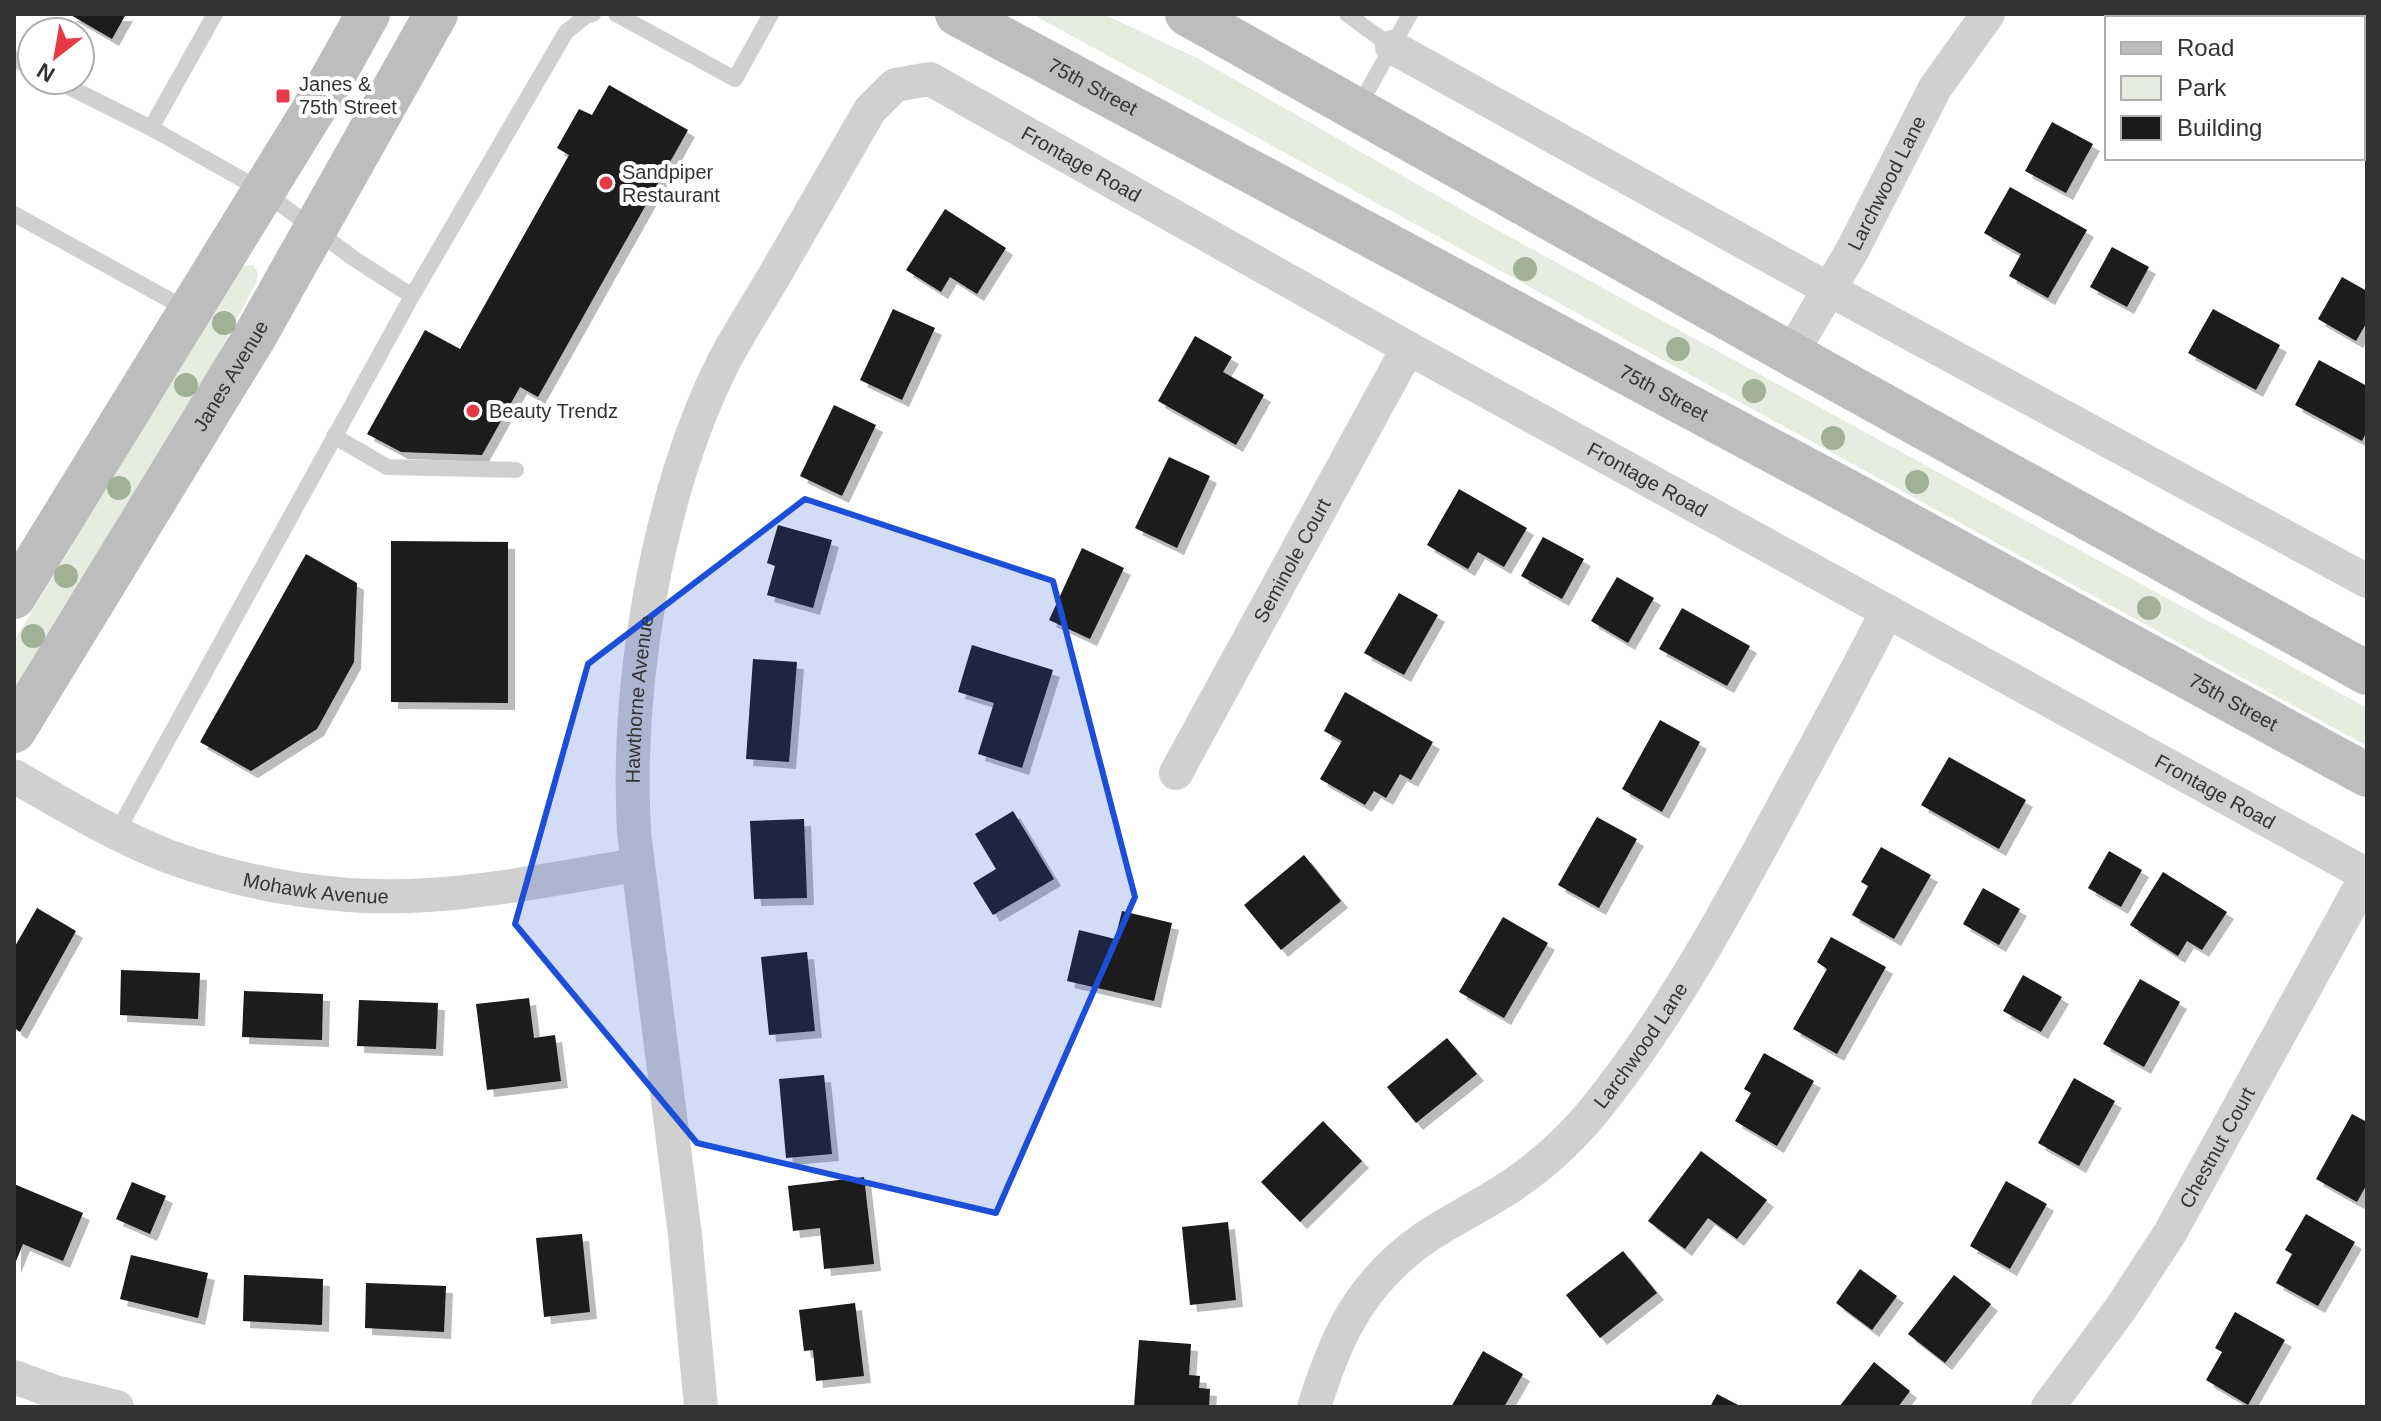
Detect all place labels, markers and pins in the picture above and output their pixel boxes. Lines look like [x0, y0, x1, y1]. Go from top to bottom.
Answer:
place label: Janes & 75th Street [299, 73, 397, 118]
marker: Janes & 75th Street [274, 87, 292, 105]
place label: Sandpiper Restaurant [622, 161, 720, 206]
marker: Sandpiper Restaurant [597, 174, 615, 192]
place label: Beauty Trendz [489, 400, 618, 422]
marker: Beauty Trendz [464, 402, 482, 420]

